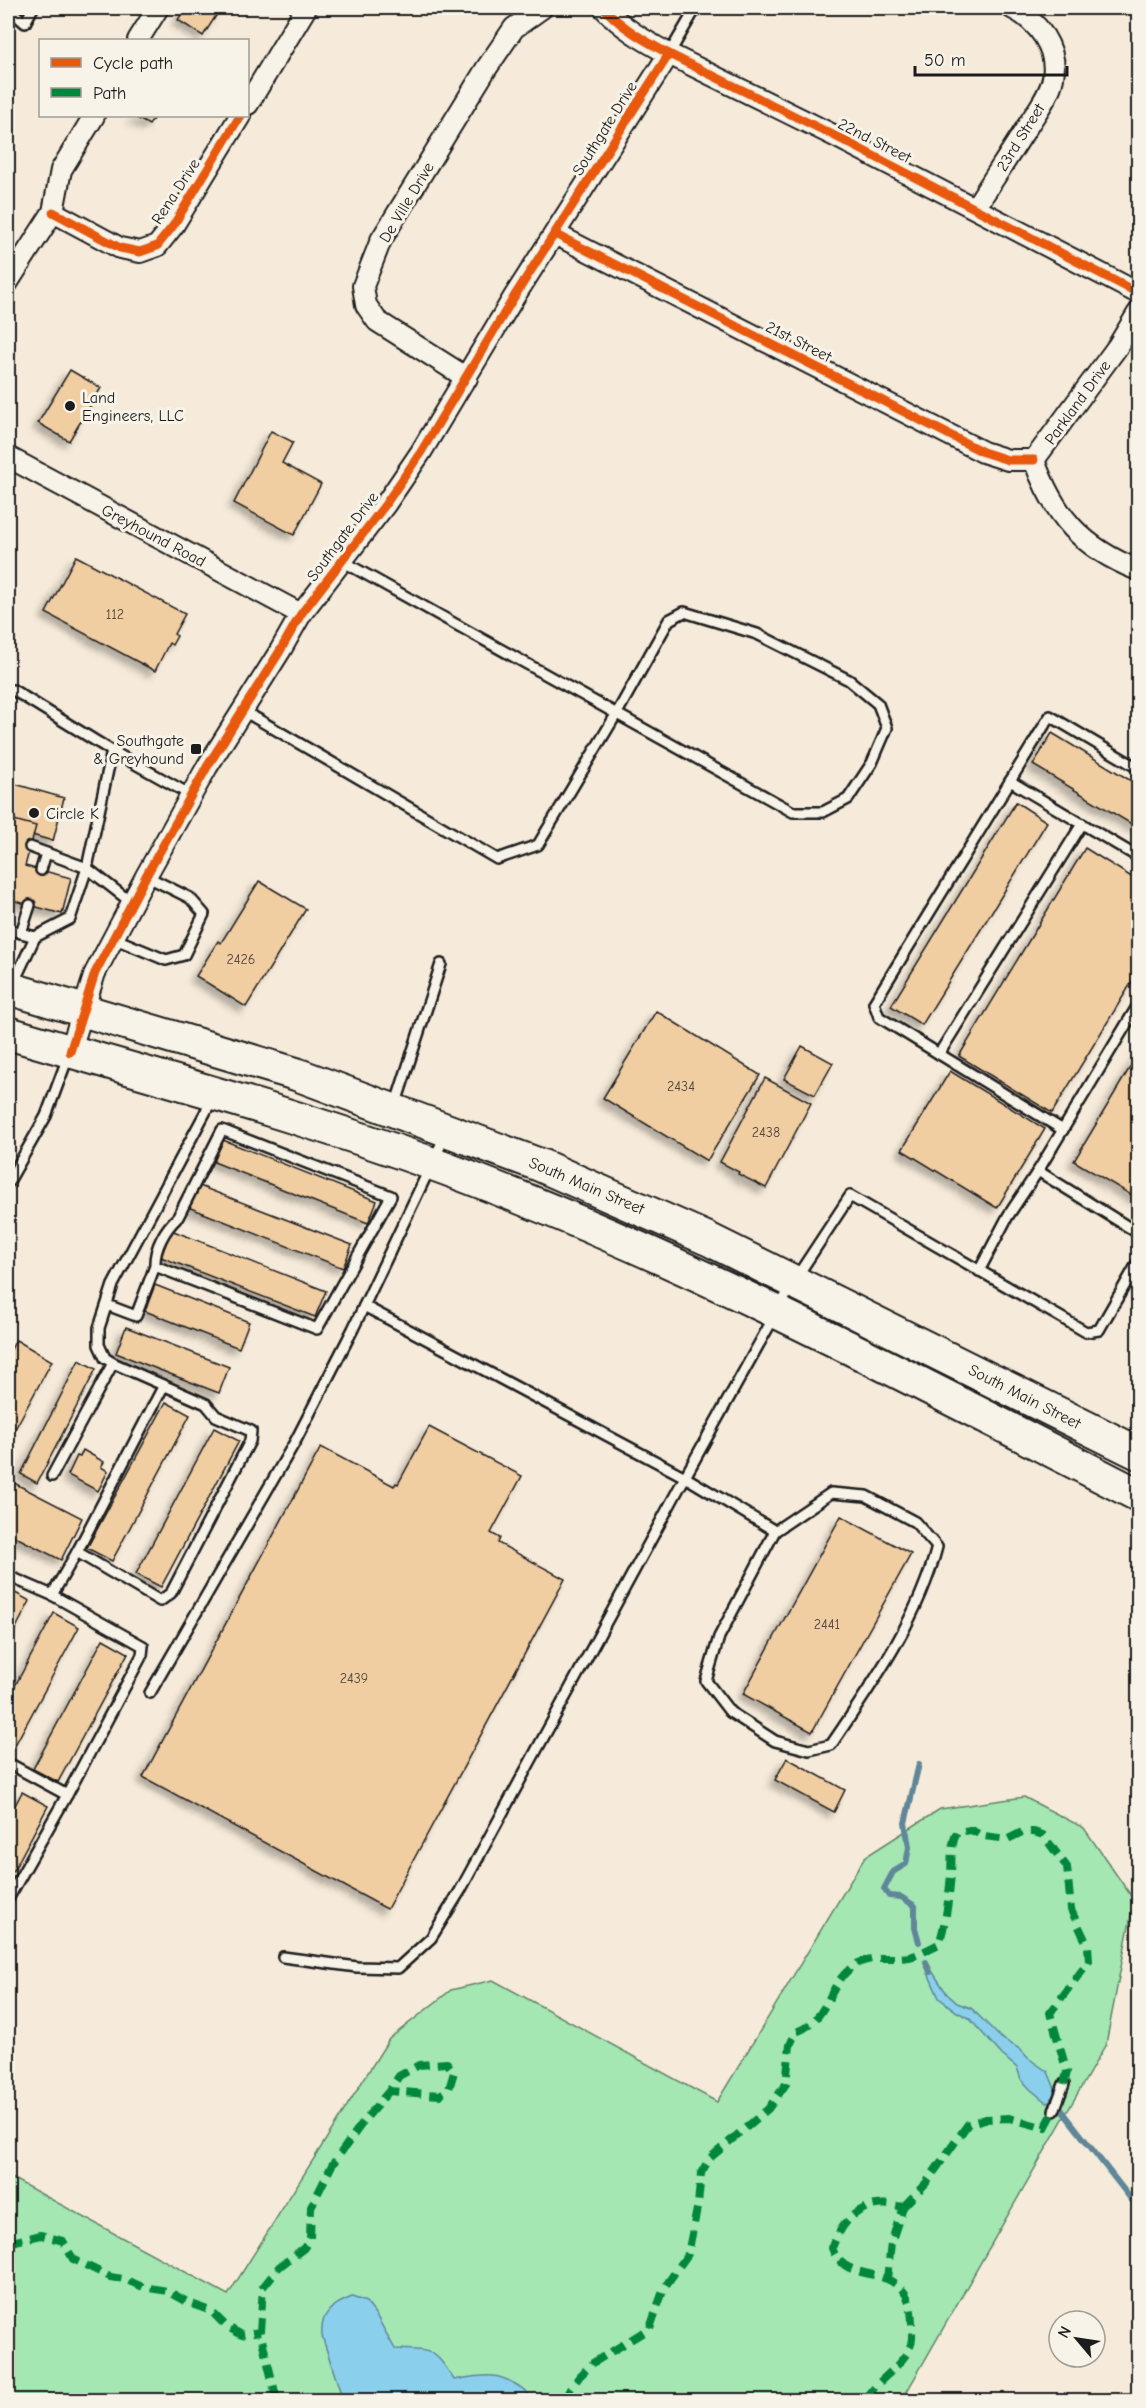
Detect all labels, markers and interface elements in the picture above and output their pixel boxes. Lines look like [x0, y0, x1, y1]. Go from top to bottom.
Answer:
legend [39, 39, 249, 117]
scale bar [915, 39, 1066, 77]
text: 50 m [924, 50, 966, 71]
text: Cycle path [93, 53, 173, 74]
street label: Southgate Drive [569, 78, 641, 179]
text: Path [93, 83, 126, 104]
street label: 23rd Street [993, 100, 1049, 175]
street label: 22nd Street [835, 115, 914, 167]
street label: Rena Drive [148, 156, 204, 228]
street label: De Ville Drive [376, 159, 438, 246]
street label: 21st Street [763, 318, 835, 366]
street label: Parkland Drive [1041, 357, 1114, 448]
place label: Land Engineers, LLC [82, 389, 184, 425]
marker: Land Engineers, LLC [63, 399, 77, 413]
street label: Southgate Drive [303, 488, 382, 585]
street label: Greyhound Road [98, 501, 209, 571]
house number: 112 [106, 606, 124, 623]
place label: Southgate & Greyhound [93, 732, 184, 768]
marker: Southgate & Greyhound [189, 742, 203, 756]
place label: Circle K [46, 805, 99, 823]
marker: Circle K [27, 806, 41, 820]
house number: 2426 [227, 951, 255, 968]
house number: 2434 [667, 1078, 695, 1095]
house number: 2438 [752, 1124, 780, 1141]
street label: South Main Street [526, 1154, 647, 1219]
street label: South Main Street [965, 1361, 1084, 1433]
house number: 2441 [814, 1616, 840, 1633]
house number: 2439 [340, 1670, 368, 1687]
north arrow [1047, 2309, 1107, 2369]
text: N [1054, 2323, 1075, 2341]

